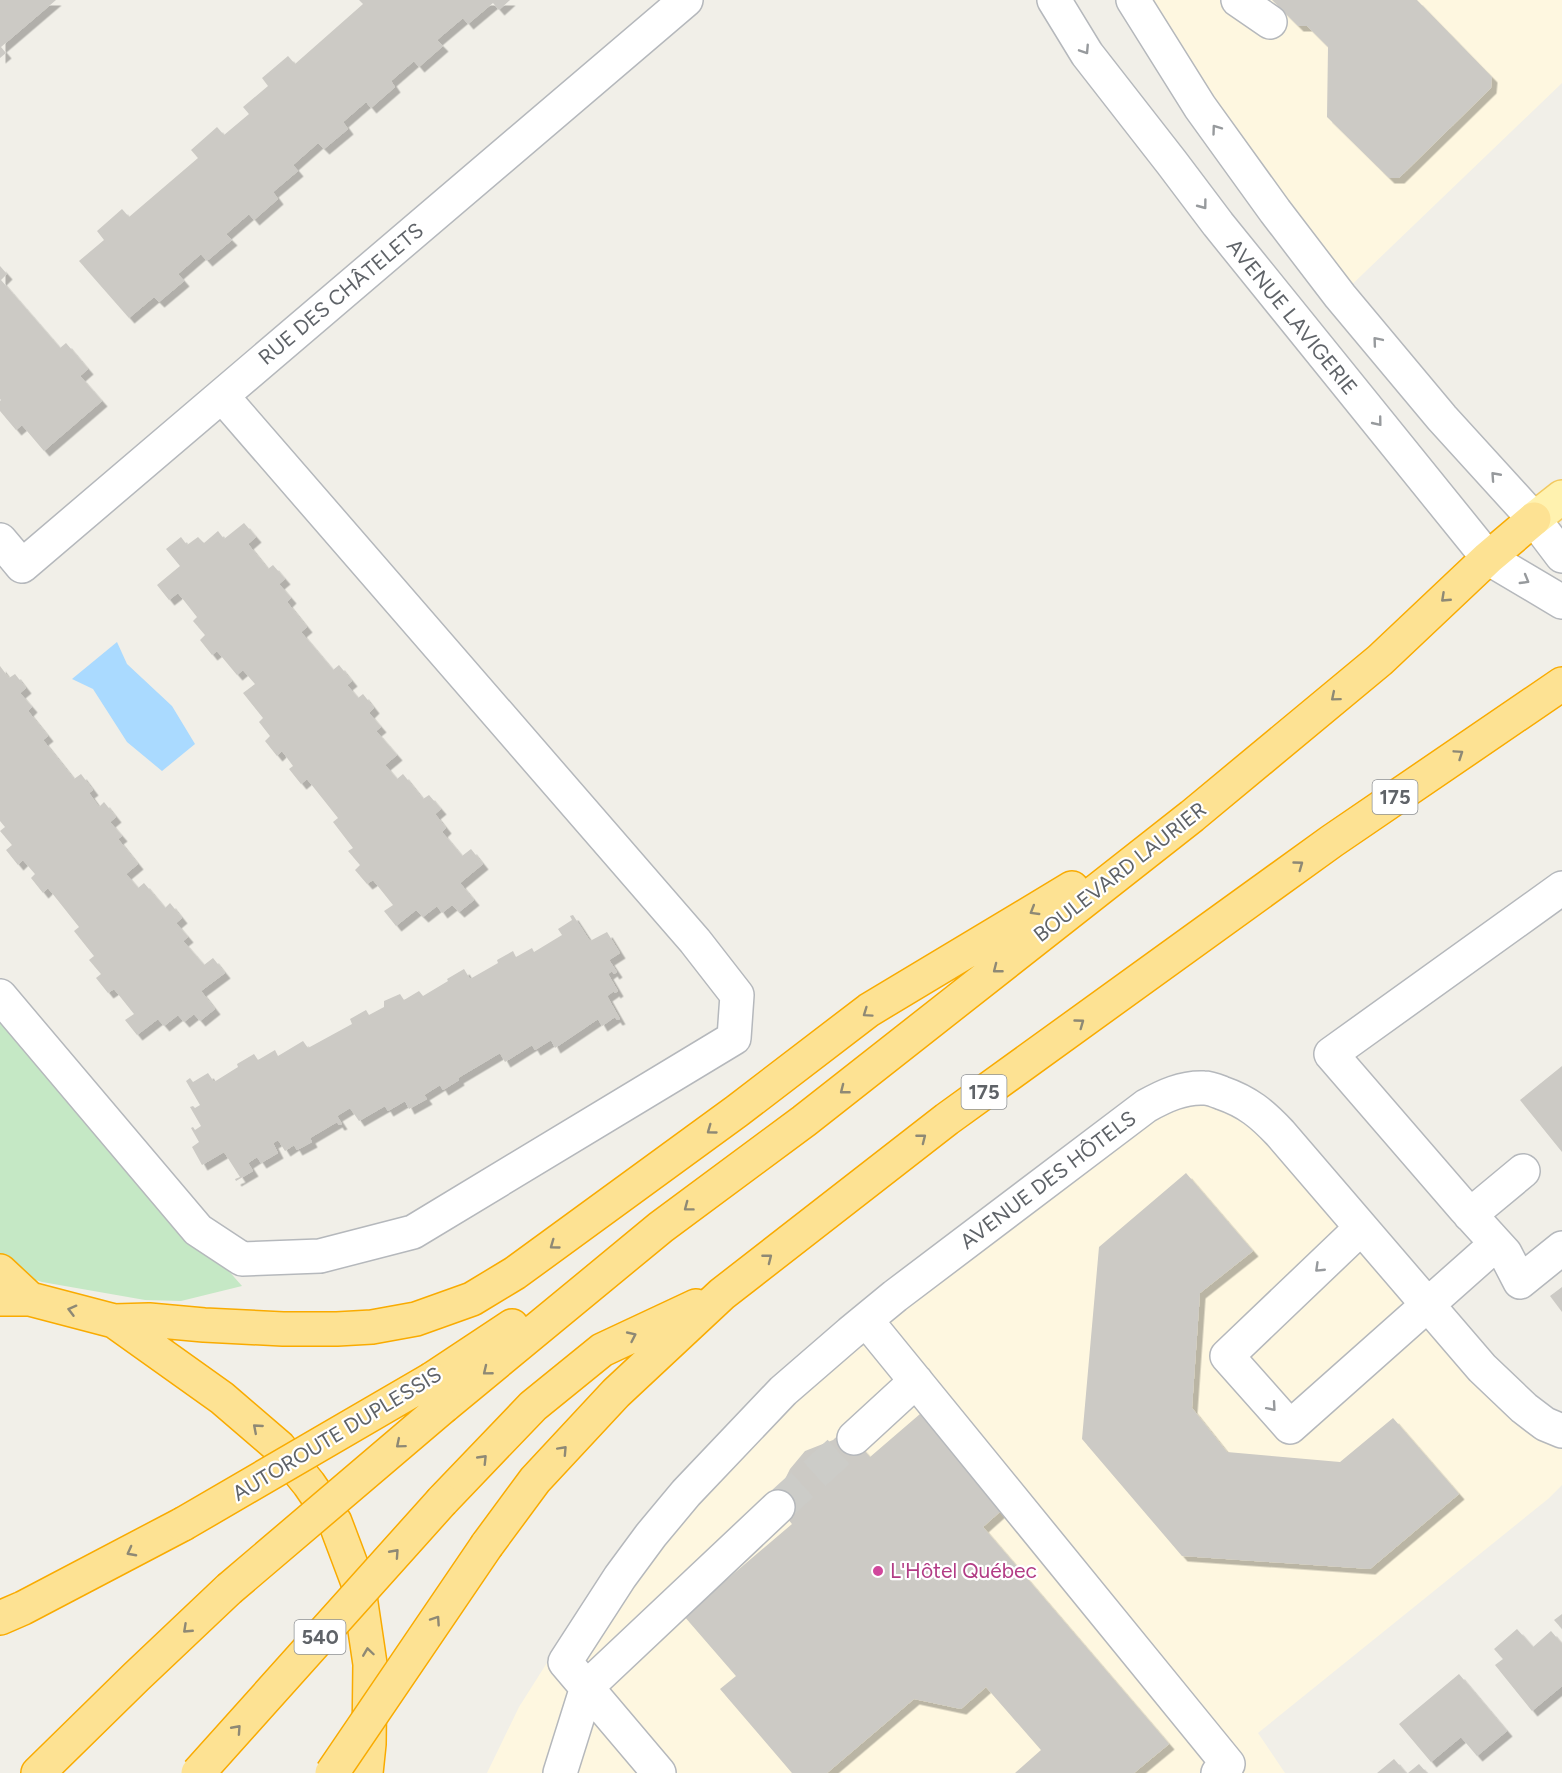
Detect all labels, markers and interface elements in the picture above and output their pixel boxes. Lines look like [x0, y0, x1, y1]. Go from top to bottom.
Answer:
one-way arrow [1077, 44, 1089, 54]
one-way arrow [1212, 125, 1223, 136]
one-way arrow [1196, 198, 1207, 209]
street label: RUE DES CHÂTELETS [253, 217, 428, 370]
street label: AVENUE LAVIGERIE [1222, 234, 1363, 400]
one-way arrow [1374, 337, 1385, 348]
one-way arrow [1370, 415, 1381, 426]
one-way arrow [1491, 472, 1502, 483]
one-way arrow [1519, 573, 1529, 584]
one-way arrow [1442, 591, 1453, 602]
one-way arrow [1331, 690, 1342, 701]
one-way arrow [1453, 750, 1464, 761]
road number: 175 [1372, 780, 1418, 814]
street label: BOULEVARD LAURIER [1028, 796, 1211, 947]
one-way arrow [1293, 861, 1304, 872]
one-way arrow [1030, 904, 1040, 916]
one-way arrow [993, 962, 1004, 973]
one-way arrow [862, 1005, 873, 1016]
one-way arrow [1073, 1019, 1084, 1030]
road number: 175 [962, 1075, 1006, 1109]
one-way arrow [840, 1082, 851, 1093]
street label: AVENUE DES HÔTELS [955, 1105, 1141, 1254]
one-way arrow [707, 1123, 718, 1134]
one-way arrow [915, 1134, 926, 1145]
one-way arrow [684, 1200, 695, 1211]
one-way arrow [549, 1238, 560, 1249]
one-way arrow [762, 1254, 773, 1265]
one-way arrow [1315, 1261, 1326, 1272]
one-way arrow [67, 1305, 78, 1317]
one-way arrow [625, 1331, 636, 1343]
street label: AUTOROUTE DUPLESSIS [228, 1361, 446, 1506]
one-way arrow [483, 1364, 494, 1375]
one-way arrow [1265, 1400, 1276, 1411]
one-way arrow [253, 1424, 264, 1435]
one-way arrow [396, 1437, 407, 1448]
one-way arrow [555, 1446, 566, 1457]
one-way arrow [475, 1455, 486, 1466]
one-way arrow [126, 1544, 137, 1556]
one-way arrow [388, 1549, 399, 1560]
place label: L'Hôtel Québec [890, 1558, 1037, 1583]
marker: L'Hôtel Québec [871, 1564, 885, 1578]
one-way arrow [428, 1616, 440, 1626]
road number: 540 [294, 1620, 346, 1654]
one-way arrow [183, 1622, 194, 1633]
one-way arrow [363, 1647, 375, 1656]
one-way arrow [230, 1726, 241, 1736]

